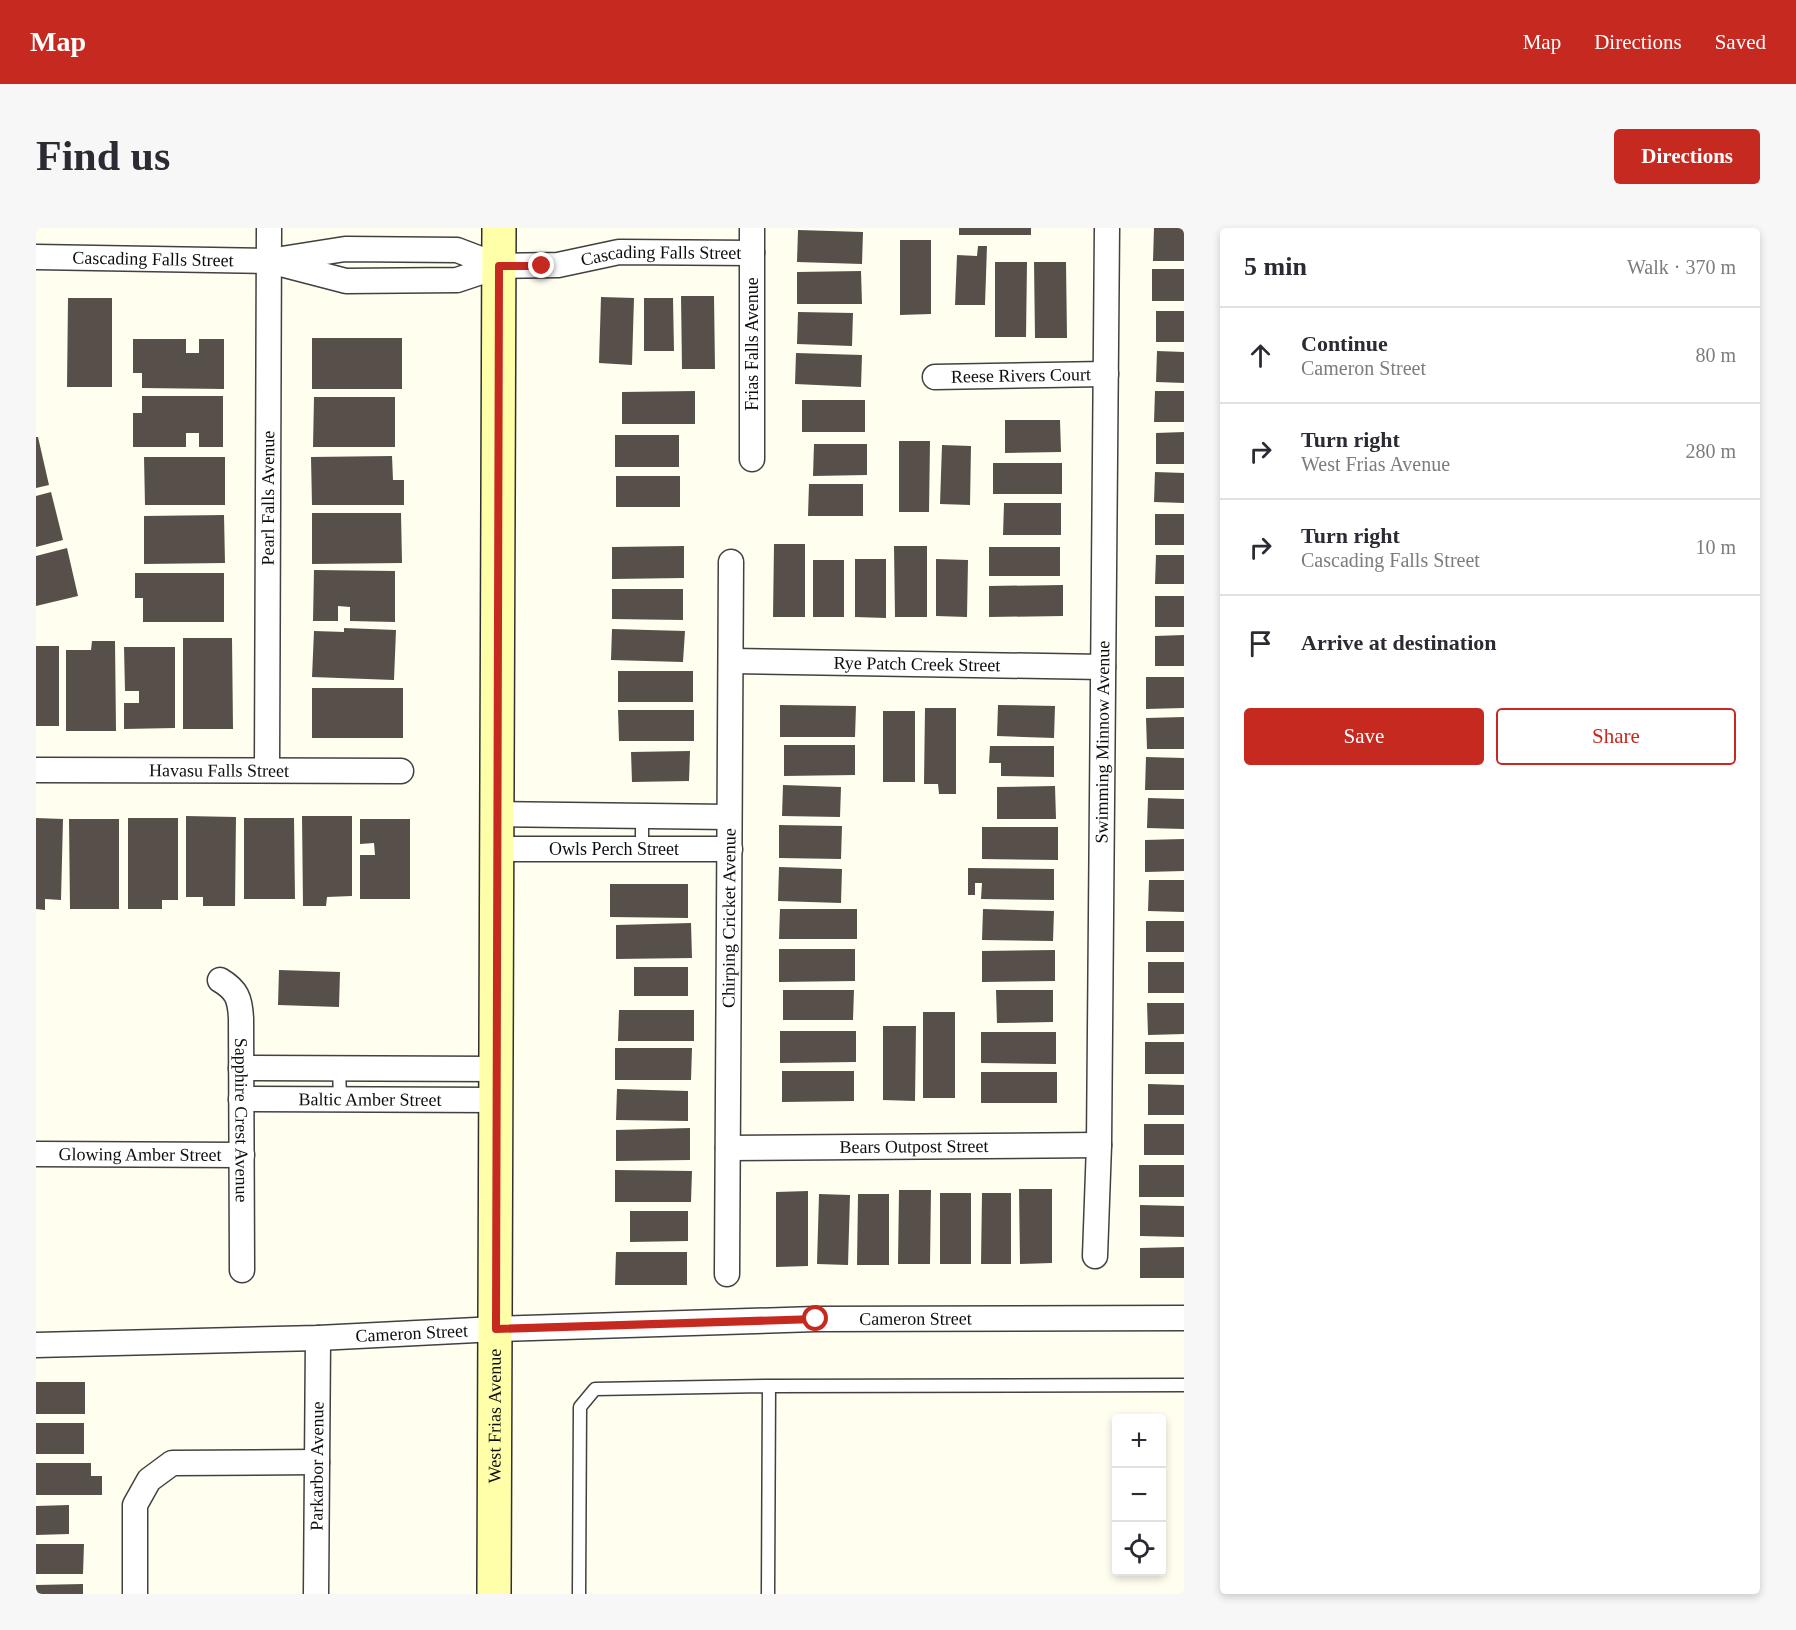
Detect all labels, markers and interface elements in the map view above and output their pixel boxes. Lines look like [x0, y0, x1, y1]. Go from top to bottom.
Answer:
text: Map [30, 26, 86, 57]
text: Map [1523, 30, 1561, 54]
text: Directions [1594, 30, 1682, 54]
text: Saved [1715, 30, 1766, 54]
button: Directions [1614, 129, 1760, 184]
text: Find us [36, 133, 170, 179]
street label: Cascading Falls Street [579, 242, 741, 270]
street label: Cascading Falls Street [72, 248, 234, 270]
route end [528, 252, 554, 278]
text: 5 min [1244, 252, 1307, 281]
text: Walk · 370 m [1627, 256, 1736, 278]
street label: Frias Falls Avenue [742, 277, 762, 411]
text: Continue [1301, 331, 1388, 356]
icon: ahead [1244, 339, 1277, 372]
text: 80 m [1695, 344, 1736, 366]
text: Cameron Street [1301, 357, 1426, 379]
street label: Reese Rivers Court [951, 364, 1091, 387]
text: Turn right [1301, 427, 1400, 452]
street label: Pearl Falls Avenue [258, 431, 278, 565]
icon: right [1244, 435, 1277, 468]
text: 280 m [1685, 440, 1736, 462]
text: West Frias Avenue [1301, 453, 1450, 475]
text: Turn right [1301, 523, 1400, 548]
icon: right [1244, 531, 1277, 564]
text: 10 m [1695, 536, 1736, 558]
text: Cascading Falls Street [1301, 549, 1480, 571]
icon: arrive [1244, 627, 1277, 660]
text: Arrive at destination [1301, 630, 1497, 655]
street label: Swimming Minnow Avenue [1092, 641, 1113, 844]
street label: Rye Patch Creek Street [833, 653, 1001, 675]
button: Save [1244, 708, 1484, 765]
button: Share [1496, 708, 1736, 765]
street label: Havasu Falls Street [149, 760, 289, 781]
street label: Chirping Cricket Avenue [718, 828, 740, 1008]
street label: Owls Perch Street [549, 839, 679, 859]
street label: Sapphire Crest Avenue [231, 1038, 252, 1202]
street label: Baltic Amber Street [298, 1089, 442, 1110]
street label: Bears Outpost Street [839, 1136, 989, 1157]
street label: Glowing Amber Street [58, 1144, 222, 1165]
route start [802, 1305, 828, 1331]
street label: Cameron Street [859, 1309, 972, 1329]
street label: Cameron Street [355, 1320, 469, 1346]
street label: West Frias Avenue [484, 1349, 505, 1483]
street label: Parkarbor Avenue [306, 1401, 328, 1531]
map controls [1112, 1414, 1166, 1576]
button: + [1112, 1414, 1166, 1468]
button: − [1112, 1468, 1166, 1522]
button: locate [1112, 1522, 1166, 1576]

